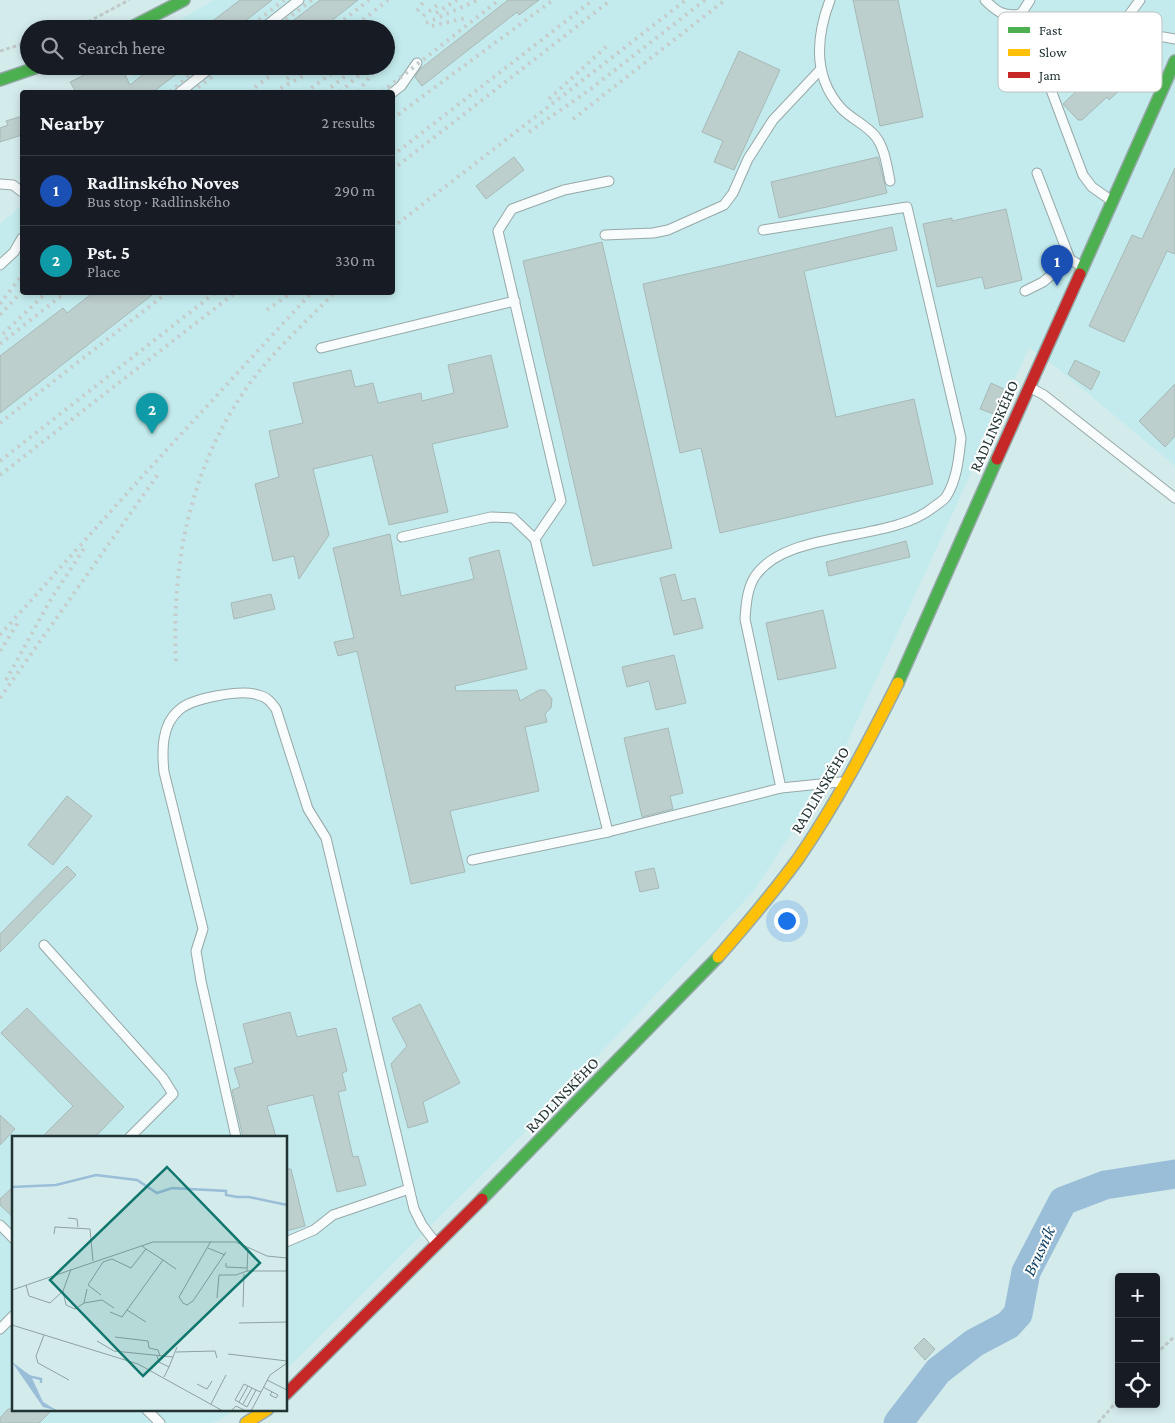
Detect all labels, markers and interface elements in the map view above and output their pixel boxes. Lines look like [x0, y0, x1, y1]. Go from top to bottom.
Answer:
legend [998, 12, 1162, 92]
search box [20, 20, 395, 75]
text: Fast [1039, 22, 1063, 38]
icon: search [38, 34, 66, 62]
text: Search here [78, 37, 165, 58]
text: Slow [1039, 44, 1067, 60]
text: Jam [1037, 67, 1061, 83]
text: Nearby [40, 111, 104, 135]
text: 2 results [322, 114, 375, 131]
text: Radlinského Noves [87, 172, 239, 193]
text: 1 [53, 182, 59, 199]
text: 290 m [334, 182, 375, 199]
text: Bus stop · Radlinského [87, 193, 230, 210]
text: Pst. 5 [87, 242, 130, 263]
pin: 1 [1041, 245, 1073, 286]
text: 2 [52, 252, 60, 269]
text: 330 m [335, 252, 375, 269]
text: Place [87, 263, 120, 280]
street label: RADLINSKÉHO [966, 378, 1022, 474]
pin: 2 [136, 393, 168, 434]
street label: RADLINSKÉHO [787, 744, 853, 836]
your location [774, 908, 800, 934]
street label: RADLINSKÉHO [522, 1054, 602, 1136]
inset map [12, 1136, 288, 1410]
water label: Brusník [1019, 1222, 1060, 1279]
map controls [1115, 1273, 1160, 1408]
button: + [1115, 1273, 1160, 1318]
button: − [1115, 1318, 1160, 1363]
button: locate [1115, 1363, 1160, 1408]

